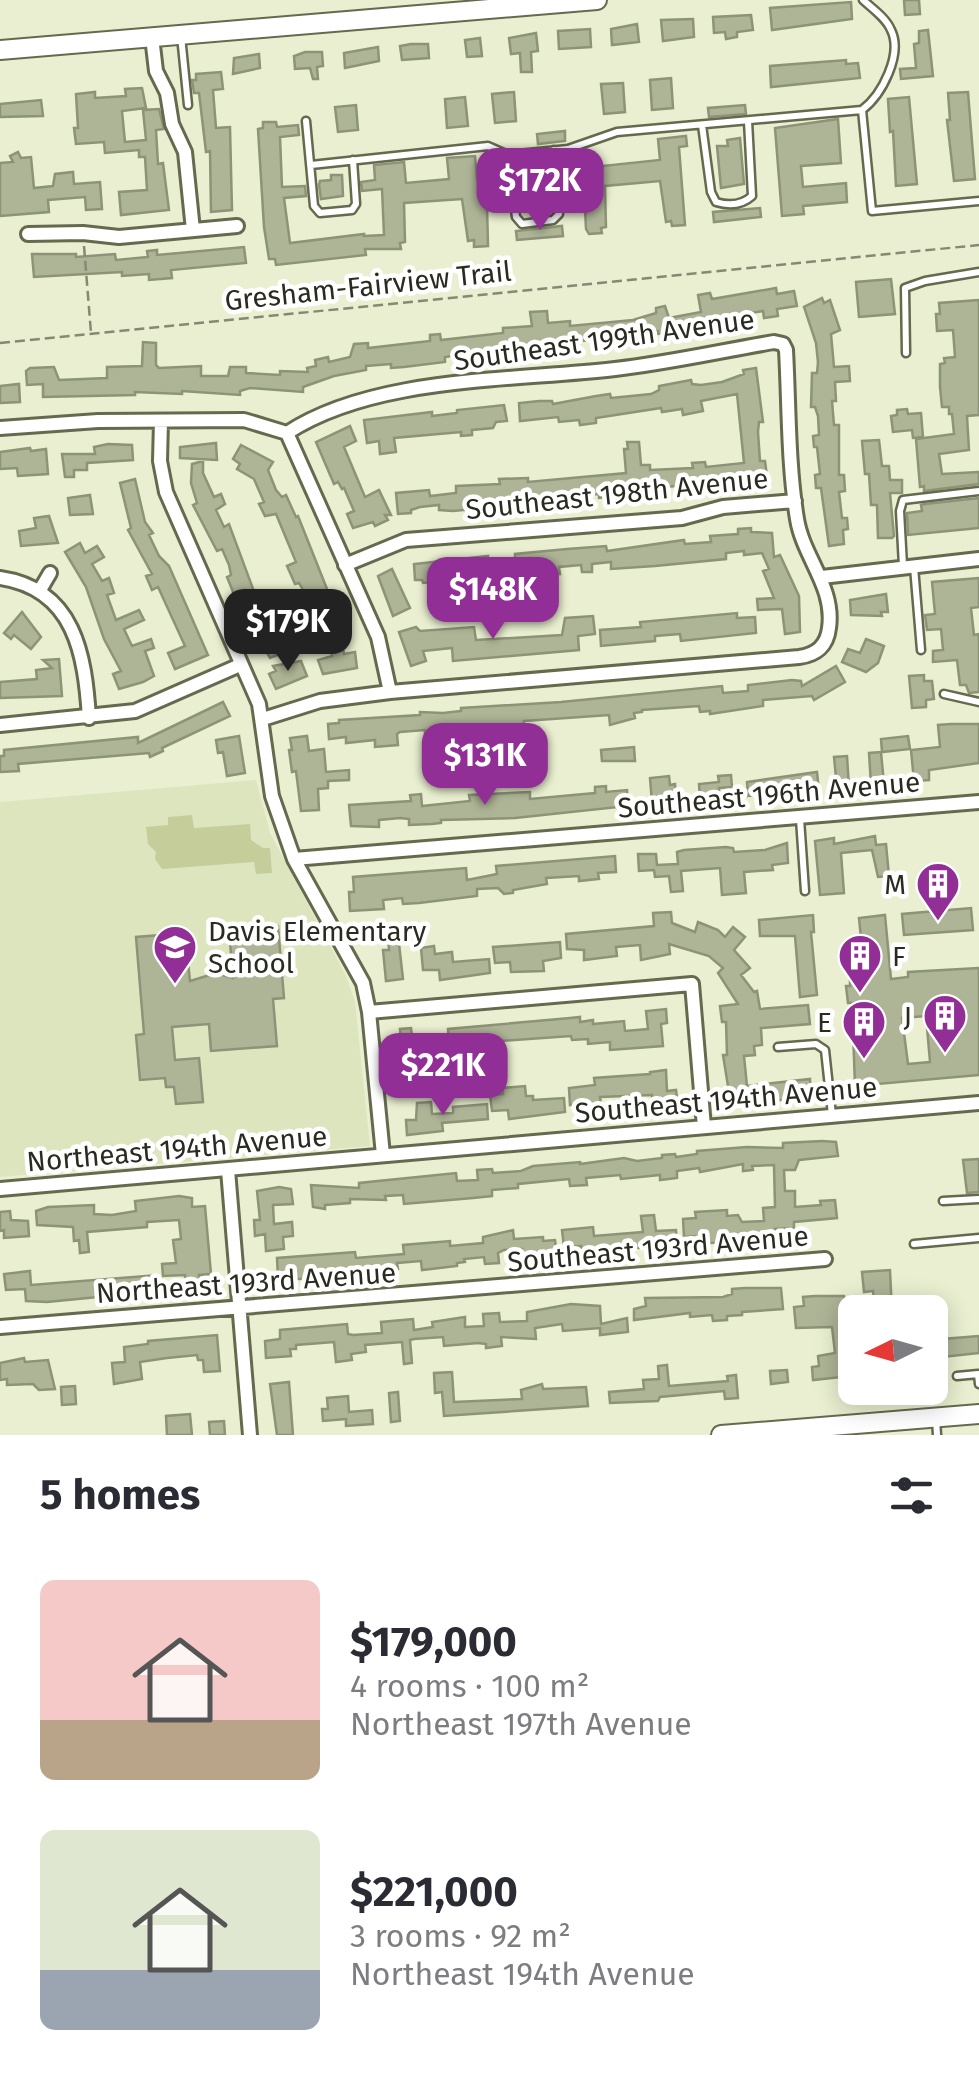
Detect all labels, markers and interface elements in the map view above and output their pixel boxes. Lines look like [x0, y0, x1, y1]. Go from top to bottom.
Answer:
pin: $172K [470, 148, 610, 233]
text: $172K [499, 161, 581, 199]
street label: Gresham-Fairview Trail [223, 255, 513, 317]
street label: Southeast 199th Avenue [452, 303, 756, 377]
street label: Southeast 198th Avenue [464, 462, 770, 526]
pin: $148K [423, 557, 563, 642]
text: $148K [449, 570, 537, 608]
pin: $179K [218, 589, 358, 674]
text: $179K [246, 602, 330, 640]
pin: $131K [415, 723, 555, 808]
text: $131K [444, 736, 526, 774]
street label: Southeast 196th Avenue [616, 765, 922, 825]
building icon: M [915, 861, 961, 922]
place label: M [884, 868, 906, 901]
place label: Davis Elementary School [208, 915, 426, 980]
school or university icon: Davis Elementary School [152, 924, 198, 985]
building icon: F [837, 933, 883, 994]
place label: F [892, 940, 906, 973]
building icon: J [922, 993, 968, 1054]
building icon: E [841, 999, 887, 1060]
place label: J [903, 1000, 912, 1033]
place label: E [817, 1006, 832, 1039]
pin: $221K [373, 1033, 513, 1118]
text: $221K [401, 1046, 485, 1084]
street label: Southeast 194th Avenue [573, 1070, 879, 1130]
street label: Northeast 194th Avenue [25, 1119, 329, 1179]
street label: Southeast 193rd Avenue [506, 1219, 810, 1279]
street label: Northeast 193rd Avenue [95, 1256, 397, 1310]
north arrow [838, 1295, 948, 1405]
map controls [838, 1295, 948, 1405]
icon: filters [884, 1468, 939, 1523]
text: 5 homes [40, 1470, 200, 1520]
text: $179,000 [350, 1617, 517, 1667]
icon: home [120, 1620, 240, 1740]
text: 4 rooms · 100 m² [350, 1667, 589, 1705]
text: Northeast 197th Avenue [350, 1705, 692, 1743]
text: $221,000 [350, 1867, 518, 1917]
icon: home [120, 1870, 240, 1990]
text: 3 rooms · 92 m² [350, 1917, 571, 1955]
text: Northeast 194th Avenue [350, 1955, 695, 1993]

